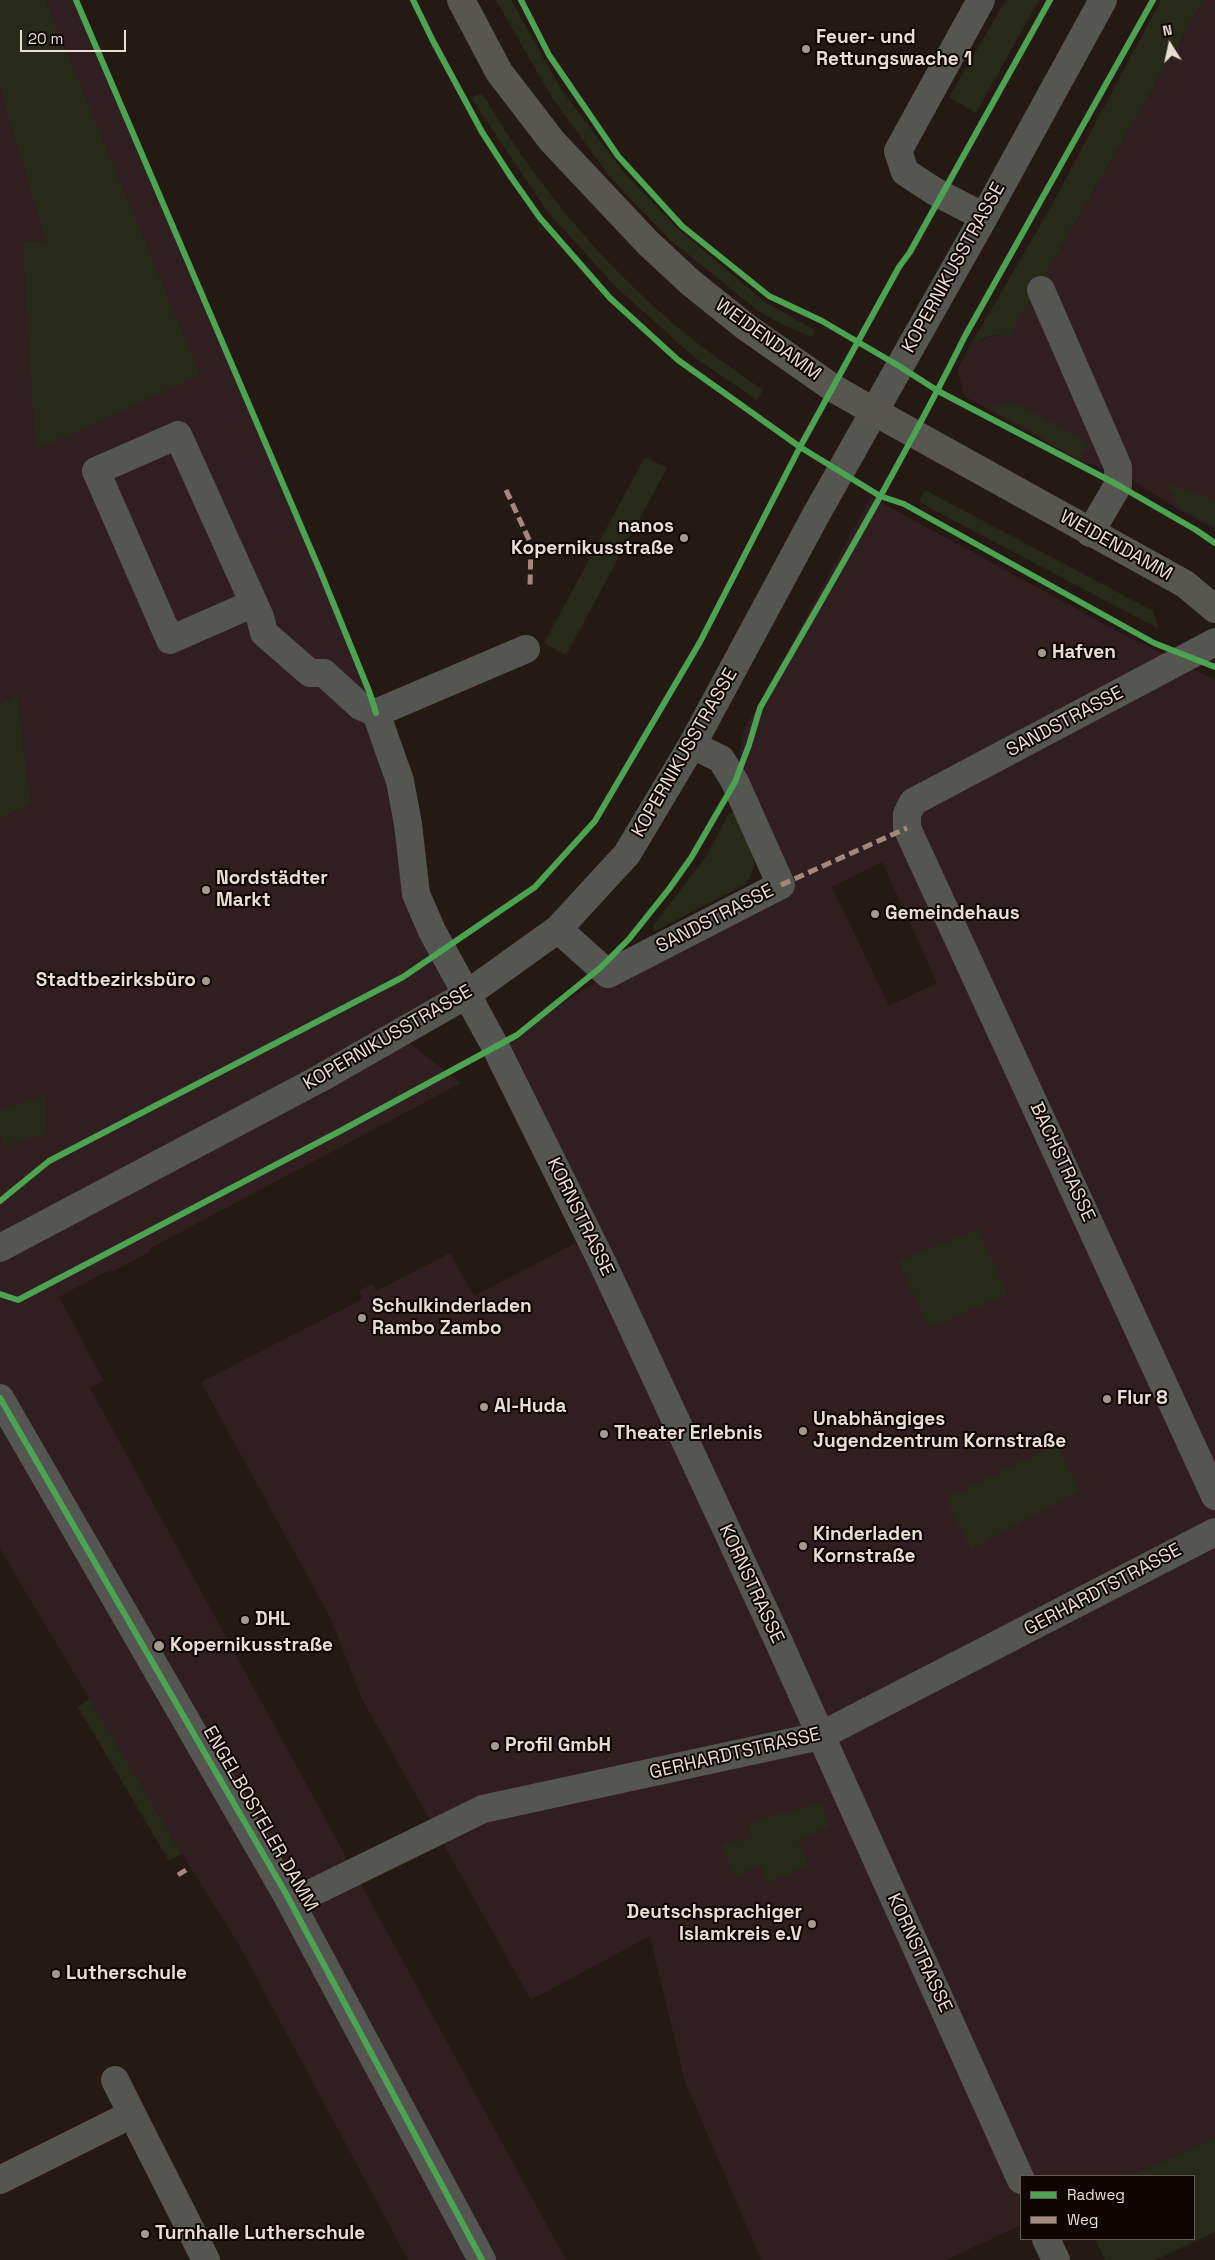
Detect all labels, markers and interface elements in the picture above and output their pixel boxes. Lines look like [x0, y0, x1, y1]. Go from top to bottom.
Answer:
scale bar [22, 20, 129, 52]
north arrow [1145, 20, 1195, 70]
text: N [1161, 21, 1174, 40]
place label: Feuer- und Rettungswache 1 [816, 27, 972, 71]
text: 20 m [28, 29, 63, 48]
marker: Feuer- und Rettungswache 1 [800, 43, 812, 55]
street label: KOPERNIKUSSTRASSE [898, 179, 1010, 357]
street label: WEIDENDAMM [711, 294, 825, 386]
street label: WEIDENDAMM [1056, 506, 1176, 586]
place label: nanos Kopernikusstraße [511, 516, 674, 560]
marker: nanos Kopernikusstraße [678, 532, 690, 544]
place label: Hafven [1052, 642, 1116, 664]
marker: Hafven [1036, 647, 1048, 659]
street label: KOPERNIKUSSTRASSE [627, 665, 743, 841]
street label: SANDSTRASSE [1003, 682, 1127, 762]
place label: Nordstädter Markt [216, 868, 328, 912]
street label: SANDSTRASSE [652, 880, 778, 958]
marker: Nordstädter Markt [200, 884, 212, 896]
place label: Gemeindehaus [885, 903, 1020, 925]
marker: Gemeindehaus [869, 908, 881, 920]
place label: Stadtbezirksbüro [36, 970, 196, 992]
marker: Stadtbezirksbüro [200, 975, 212, 987]
street label: KOPERNIKUSSTRASSE [300, 980, 476, 1096]
street label: BACHSTRASSE [1024, 1099, 1100, 1225]
street label: KORNSTRASSE [542, 1154, 618, 1280]
place label: Schulkinderladen Rambo Zambo [372, 1296, 532, 1340]
marker: Schulkinderladen Rambo Zambo [356, 1312, 368, 1324]
place label: Flur 8 [1117, 1388, 1168, 1410]
marker: Flur 8 [1101, 1393, 1113, 1405]
place label: Al-Huda [494, 1396, 567, 1418]
marker: Al-Huda [478, 1401, 490, 1413]
place label: Unabhängiges Jugendzentrum Kornstraße [813, 1409, 1066, 1453]
place label: Theater Erlebnis [614, 1423, 763, 1445]
marker: Unabhängiges Jugendzentrum Kornstraße [797, 1425, 809, 1437]
marker: Theater Erlebnis [598, 1428, 610, 1440]
street label: KORNSTRASSE [714, 1521, 788, 1647]
place label: Kinderladen Kornstraße [813, 1524, 923, 1568]
street label: GERHARDTSTRASSE [1021, 1539, 1185, 1641]
marker: Kinderladen Kornstraße [797, 1540, 809, 1552]
place label: DHL [255, 1609, 290, 1631]
marker: DHL [239, 1614, 251, 1626]
place label: Kopernikusstraße [170, 1635, 333, 1657]
marker: Kopernikusstraße [152, 1639, 166, 1653]
street label: ENGELBOSTELER DAMM [198, 1722, 322, 1916]
street label: GERHARDTSTRASSE [647, 1723, 823, 1785]
place label: Profil GmbH [505, 1735, 611, 1757]
marker: Profil GmbH [489, 1740, 501, 1752]
street label: KORNSTRASSE [882, 1890, 956, 2016]
place label: Deutschsprachiger Islamkreis e.V [627, 1902, 802, 1946]
marker: Deutschsprachiger Islamkreis e.V [806, 1918, 818, 1930]
place label: Lutherschule [66, 1963, 187, 1985]
marker: Lutherschule [50, 1968, 62, 1980]
legend [1020, 2175, 1195, 2240]
text: Radweg [1067, 2185, 1125, 2204]
text: Weg [1067, 2210, 1098, 2229]
place label: Turnhalle Lutherschule [155, 2223, 365, 2245]
marker: Turnhalle Lutherschule [139, 2228, 151, 2240]

